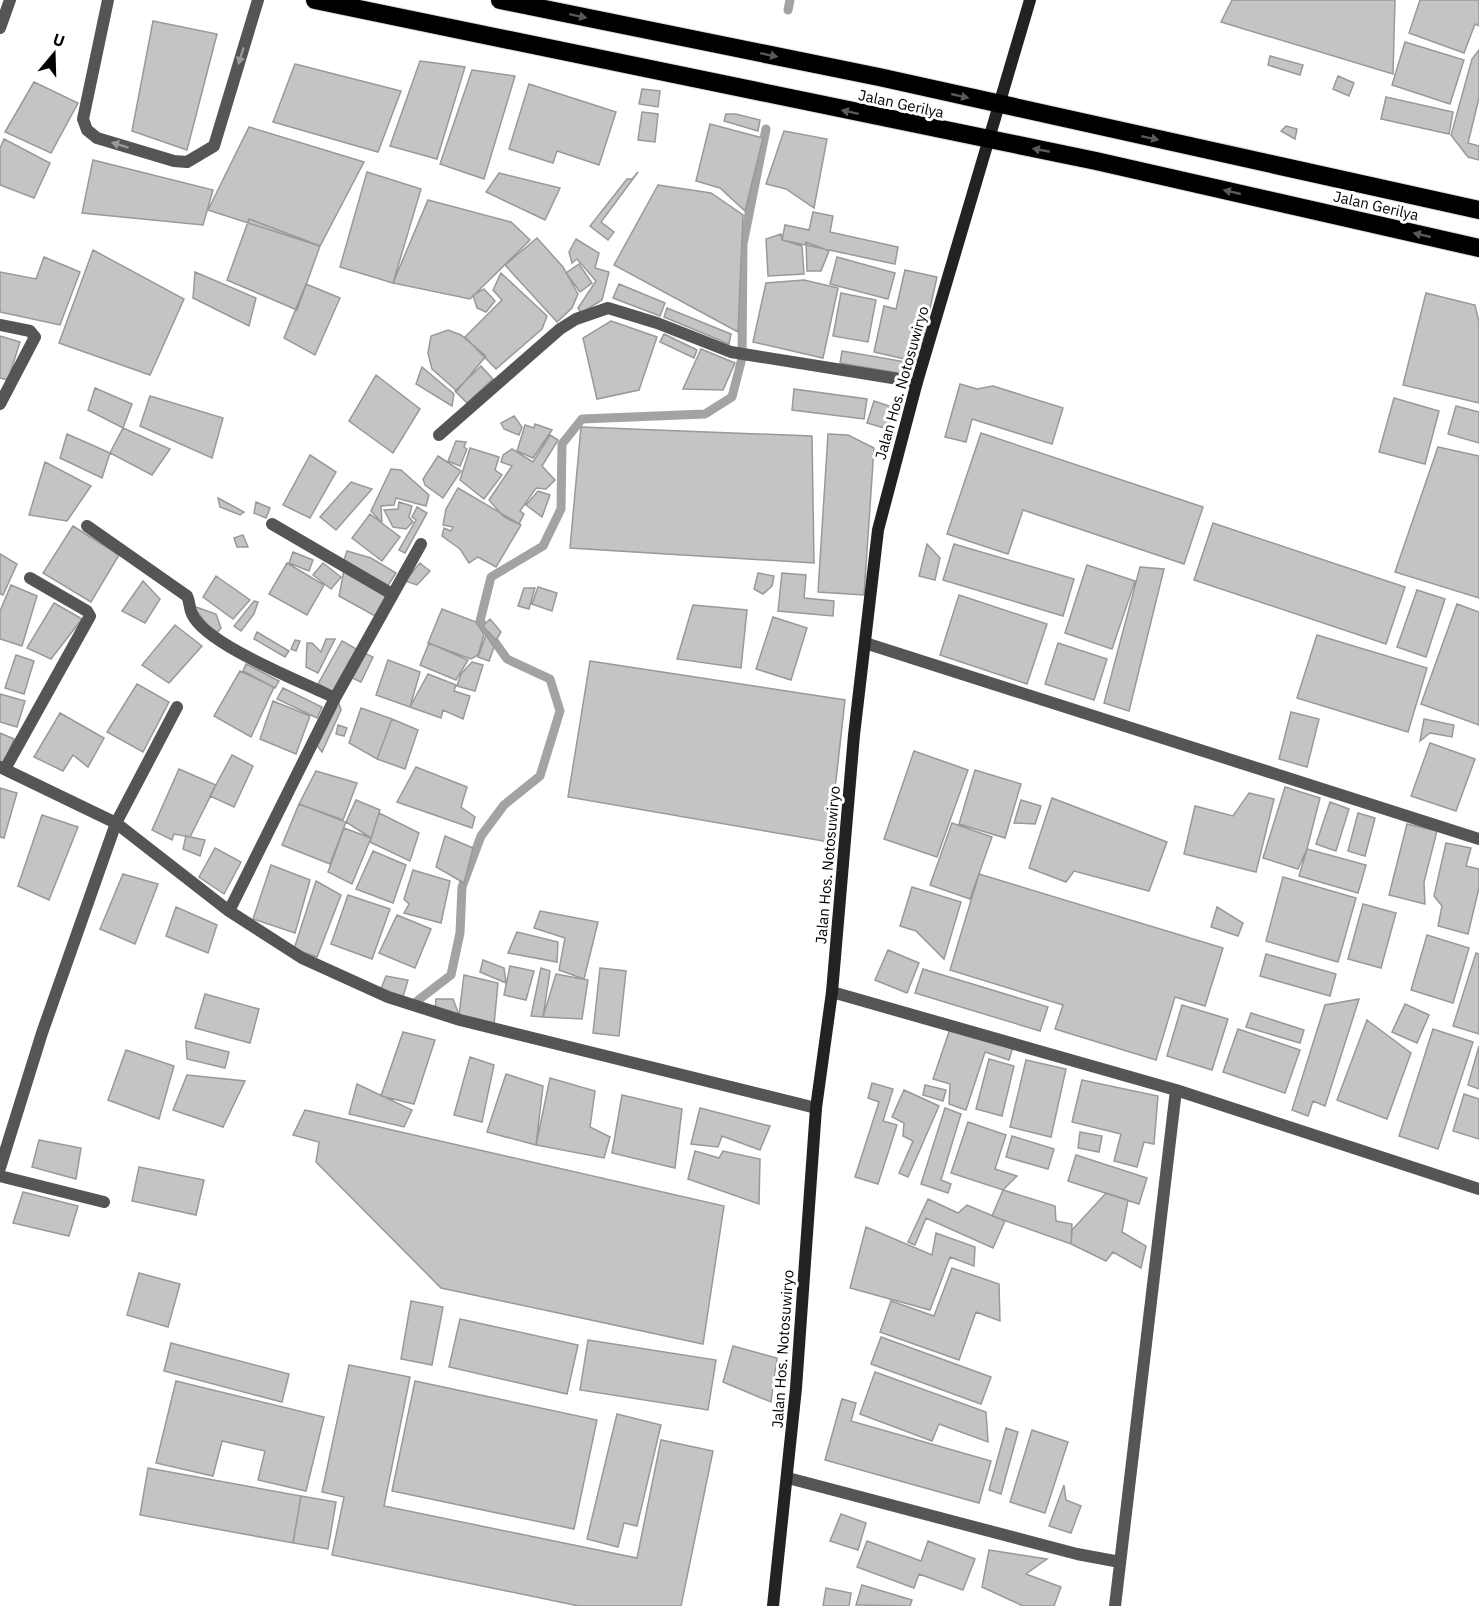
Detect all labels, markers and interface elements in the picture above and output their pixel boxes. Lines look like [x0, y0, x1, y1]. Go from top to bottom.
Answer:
one-way arrow [569, 12, 588, 21]
north arrow [24, 24, 84, 84]
text: U [50, 29, 67, 51]
one-way arrow [236, 47, 245, 65]
one-way arrow [760, 51, 779, 60]
street label: Jalan Gerilya [857, 85, 946, 122]
one-way arrow [951, 91, 969, 101]
one-way arrow [840, 107, 859, 116]
one-way arrow [1141, 133, 1160, 143]
one-way arrow [111, 140, 129, 149]
one-way arrow [1032, 145, 1051, 154]
street label: Jalan Gerilya [1332, 186, 1421, 225]
one-way arrow [1222, 187, 1241, 196]
one-way arrow [1412, 230, 1431, 239]
street label: Jalan Hos. Notosuwiryo [870, 304, 933, 462]
street label: Jalan Hos. Notosuwiryo [811, 785, 844, 945]
street label: Jalan Hos. Notosuwiryo [767, 1269, 798, 1429]

